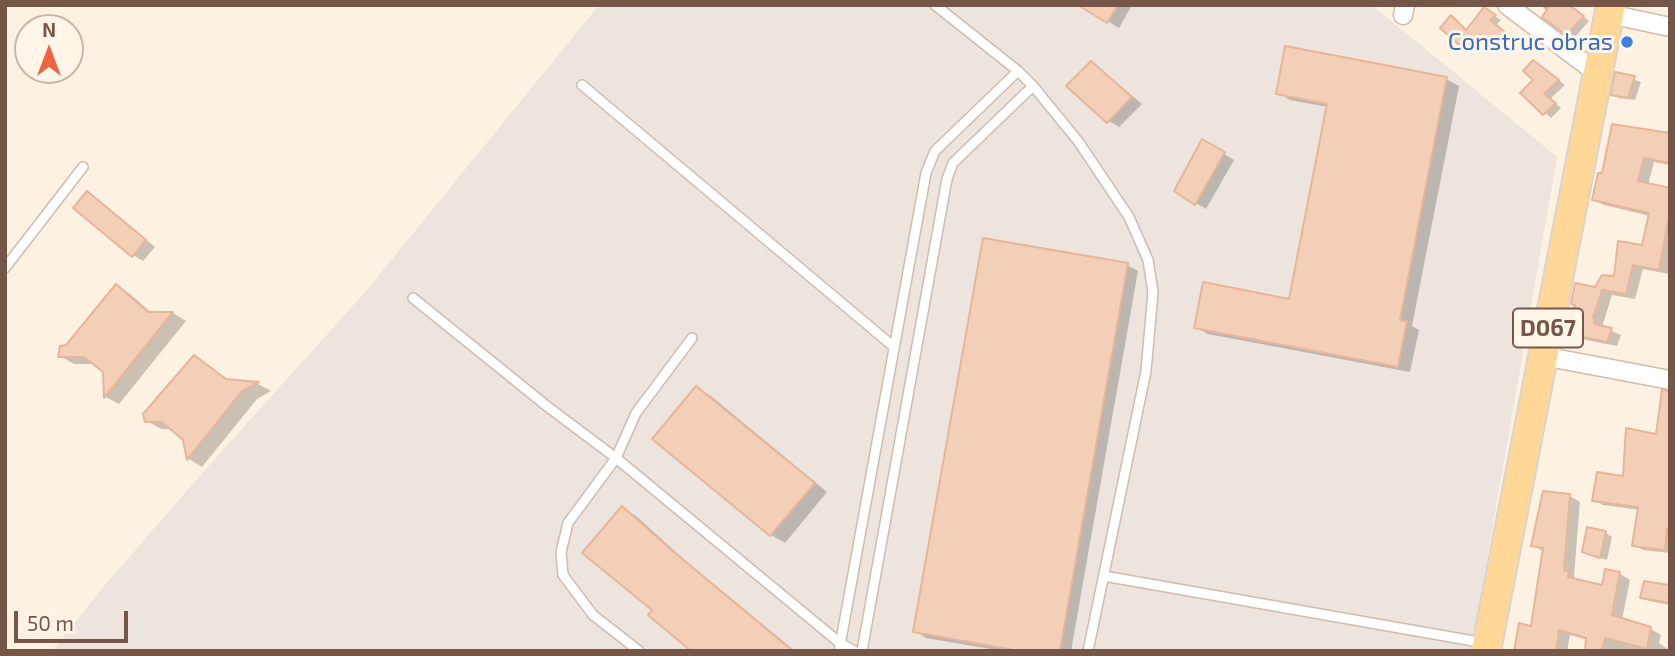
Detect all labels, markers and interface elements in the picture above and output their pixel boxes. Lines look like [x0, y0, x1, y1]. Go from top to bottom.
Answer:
north arrow [14, 14, 84, 84]
text: N [42, 18, 56, 41]
place label: Construc obras [1448, 28, 1613, 56]
marker: Construc obras [1619, 34, 1635, 50]
road number: D067 [1513, 308, 1583, 348]
scale bar [18, 596, 131, 640]
text: 50 m [27, 610, 74, 635]

